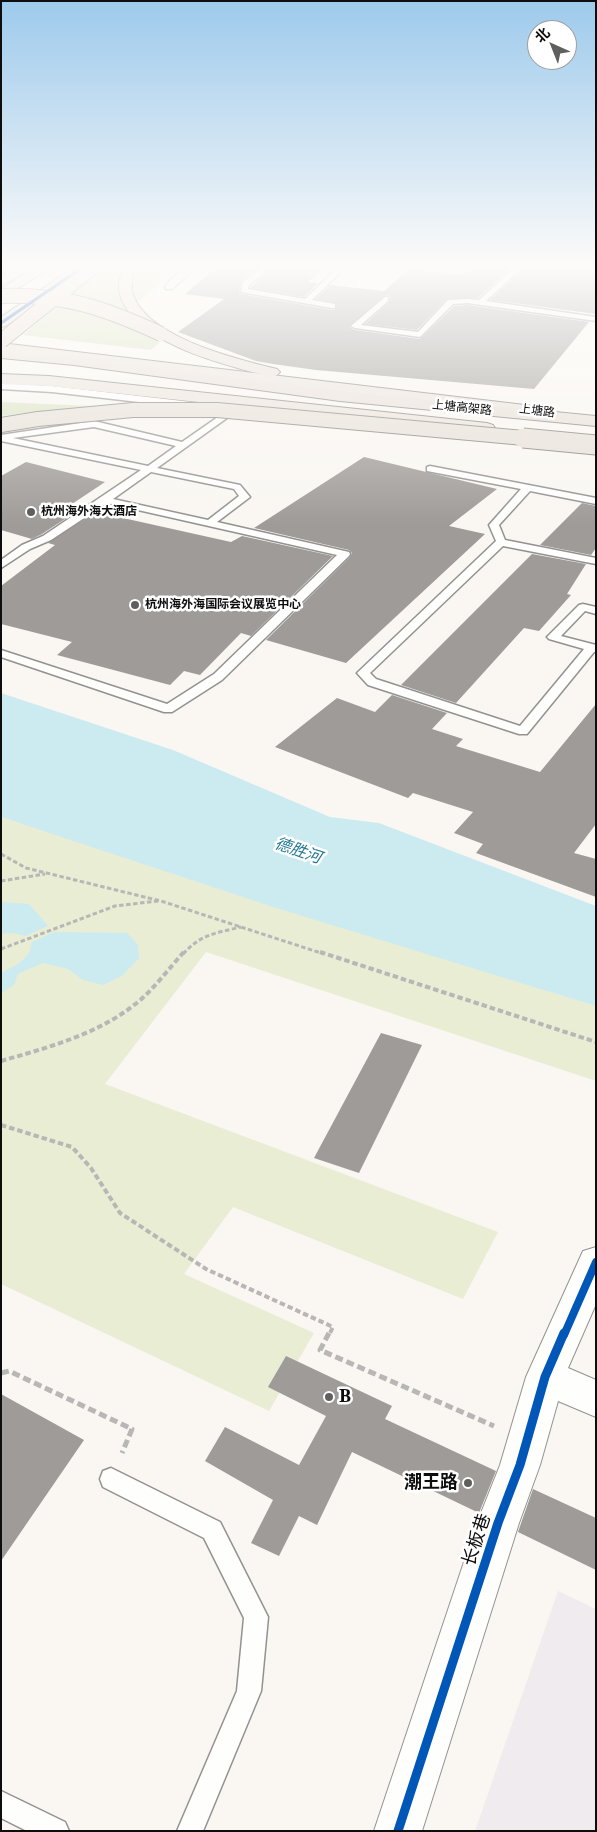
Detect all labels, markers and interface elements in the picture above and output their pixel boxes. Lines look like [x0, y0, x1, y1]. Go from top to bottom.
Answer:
north arrow [527, 20, 577, 70]
text: 北 [530, 23, 554, 46]
street label: 上塘高架路 [431, 398, 493, 418]
street label: 上塘路 [518, 402, 556, 420]
place label: 杭州海外海大酒店 [41, 505, 137, 519]
marker: 杭州海外海大酒店 [25, 506, 37, 518]
place label: 杭州海外海国际会议展览中心 [145, 598, 301, 612]
marker: 杭州海外海国际会议展览中心 [129, 599, 141, 611]
water label: 德胜河 [272, 834, 324, 868]
place label: B [339, 1386, 351, 1408]
marker: B [323, 1391, 335, 1403]
place label: 潮王路 [404, 1472, 458, 1494]
marker: 潮王路 [462, 1477, 474, 1489]
street label: 长板巷 [458, 1511, 496, 1569]

